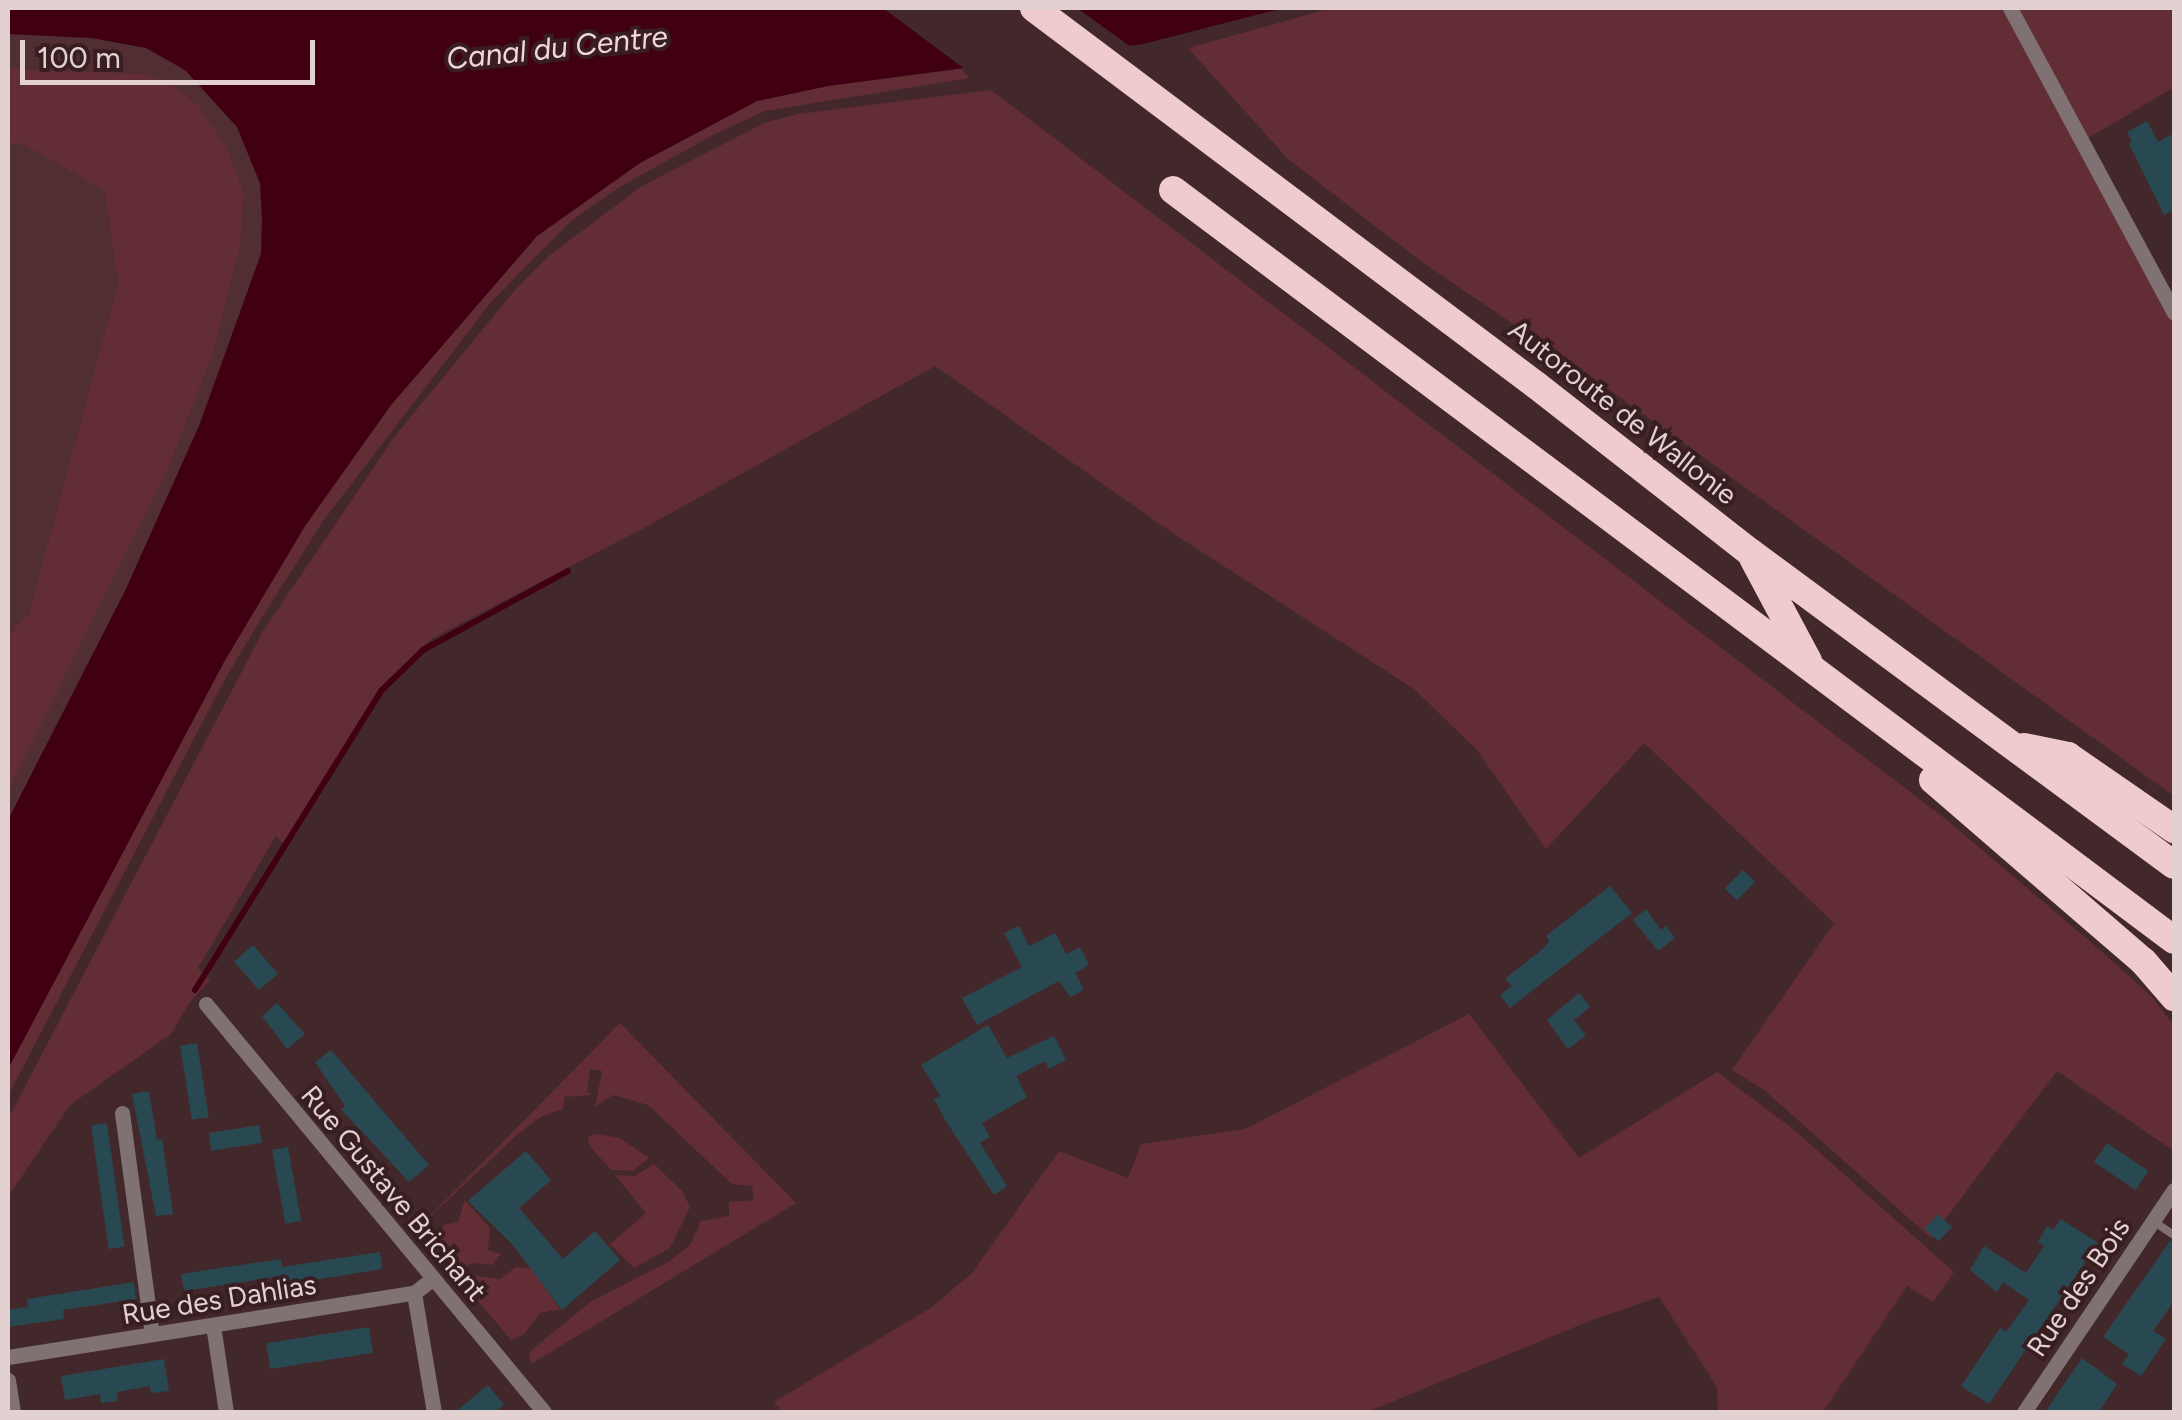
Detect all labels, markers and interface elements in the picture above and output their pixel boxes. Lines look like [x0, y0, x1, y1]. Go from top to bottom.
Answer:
water label: Canal du Centre [444, 18, 670, 78]
scale bar [25, 20, 320, 82]
text: 100 m [37, 39, 121, 76]
street label: Autoroute de Wallonie [1502, 313, 1744, 511]
street label: Rue Gustave Brichant [294, 1079, 494, 1307]
street label: Rue des Bois [2019, 1211, 2137, 1363]
street label: Rue des Dahlias [119, 1267, 319, 1331]

